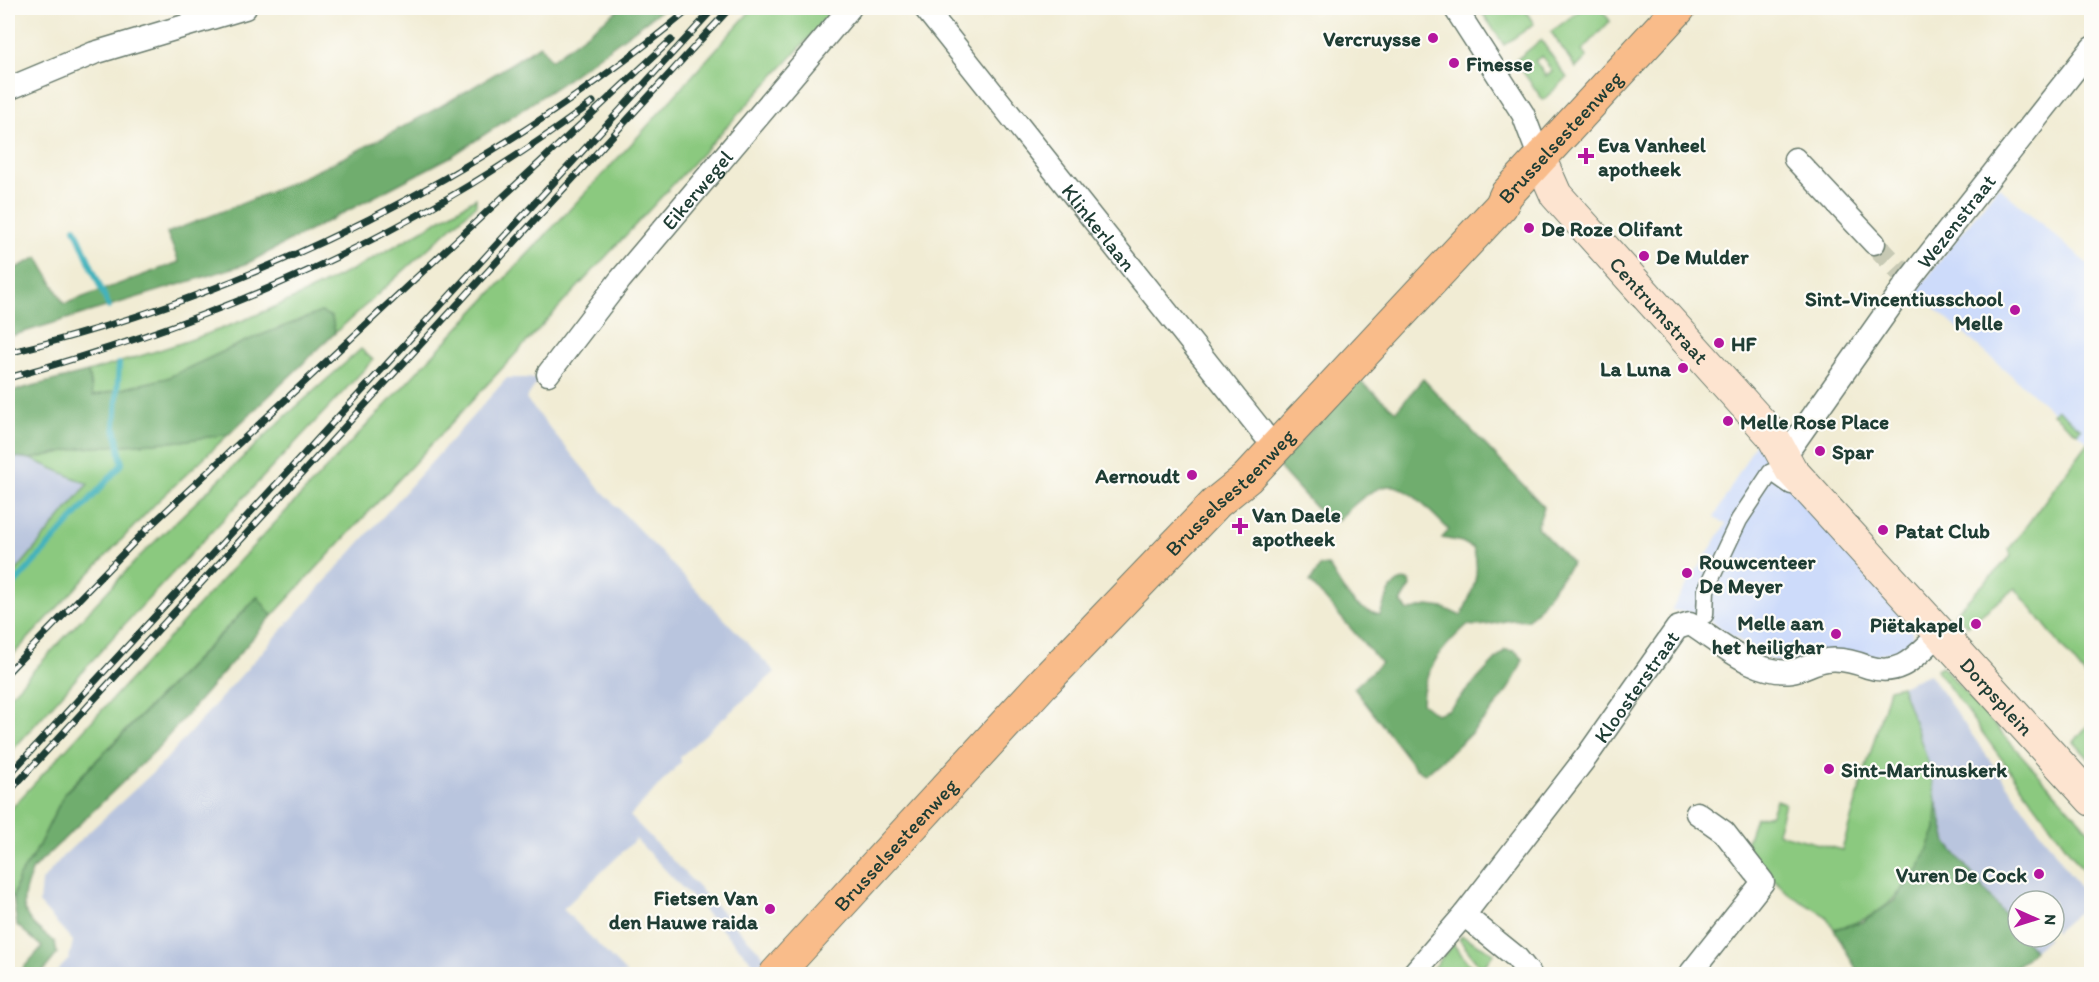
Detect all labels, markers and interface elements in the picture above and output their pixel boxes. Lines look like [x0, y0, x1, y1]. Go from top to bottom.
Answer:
place label: Vercruysse [1323, 26, 1421, 52]
marker: Vercruysse [1426, 31, 1440, 45]
place label: Finesse [1466, 51, 1533, 76]
marker: Finesse [1447, 56, 1461, 70]
street label: Brusselsesteenweg [1492, 65, 1627, 208]
place label: Eva Vanheel apotheek [1598, 132, 1707, 182]
street label: Eikerwegel [656, 144, 737, 235]
marker: Eva Vanheel apotheek [1579, 149, 1593, 163]
street label: Wezenstraat [1911, 169, 2001, 273]
street label: Klinkerlaan [1057, 178, 1142, 276]
place label: De Roze Olifant [1541, 216, 1683, 241]
marker: De Roze Olifant [1522, 221, 1536, 235]
place label: De Mulder [1656, 244, 1749, 269]
marker: De Mulder [1637, 249, 1651, 263]
street label: Centrumstraat [1605, 251, 1714, 369]
place label: Sint-Vincentiusschool Melle [1805, 286, 2004, 335]
marker: Sint-Vincentiusschool Melle [2008, 303, 2022, 317]
place label: HF [1731, 331, 1758, 356]
marker: HF [1712, 336, 1726, 350]
place label: La Luna [1600, 356, 1672, 381]
marker: La Luna [1676, 361, 1690, 375]
place label: Melle Rose Place [1740, 409, 1889, 434]
marker: Melle Rose Place [1721, 414, 1735, 428]
street label: Brusselsesteenweg [1160, 423, 1300, 561]
place label: Spar [1832, 439, 1875, 465]
marker: Spar [1813, 444, 1827, 458]
place label: Aernoudt [1094, 463, 1180, 488]
marker: Aernoudt [1185, 468, 1199, 482]
place label: Van Daele apotheek [1252, 502, 1341, 552]
place label: Patat Club [1895, 518, 1990, 543]
marker: Van Daele apotheek [1233, 519, 1247, 533]
marker: Patat Club [1876, 523, 1890, 537]
place label: Rouwcenteer De Meyer [1699, 549, 1817, 599]
marker: Rouwcenteer De Meyer [1680, 566, 1694, 580]
place label: Melle aan het heilighar [1712, 610, 1825, 660]
place label: Piëtakapel [1870, 612, 1965, 638]
marker: Piëtakapel [1969, 617, 1983, 631]
street label: Kloosterstraat [1588, 625, 1684, 747]
marker: Melle aan het heilighar [1829, 627, 1843, 641]
street label: Dorpsplein [1955, 652, 2039, 740]
place label: Sint-Martinuskerk [1841, 757, 2008, 782]
marker: Sint-Martinuskerk [1822, 762, 1836, 776]
street label: Brusselsesteenweg [828, 772, 962, 916]
place label: Vuren De Cock [1896, 862, 2027, 887]
marker: Vuren De Cock [2032, 867, 2046, 881]
place label: Fietsen Van den Hauwe raida [609, 885, 759, 934]
north arrow [2006, 889, 2066, 949]
marker: Fietsen Van den Hauwe raida [763, 902, 777, 916]
text: N [2041, 914, 2060, 926]

